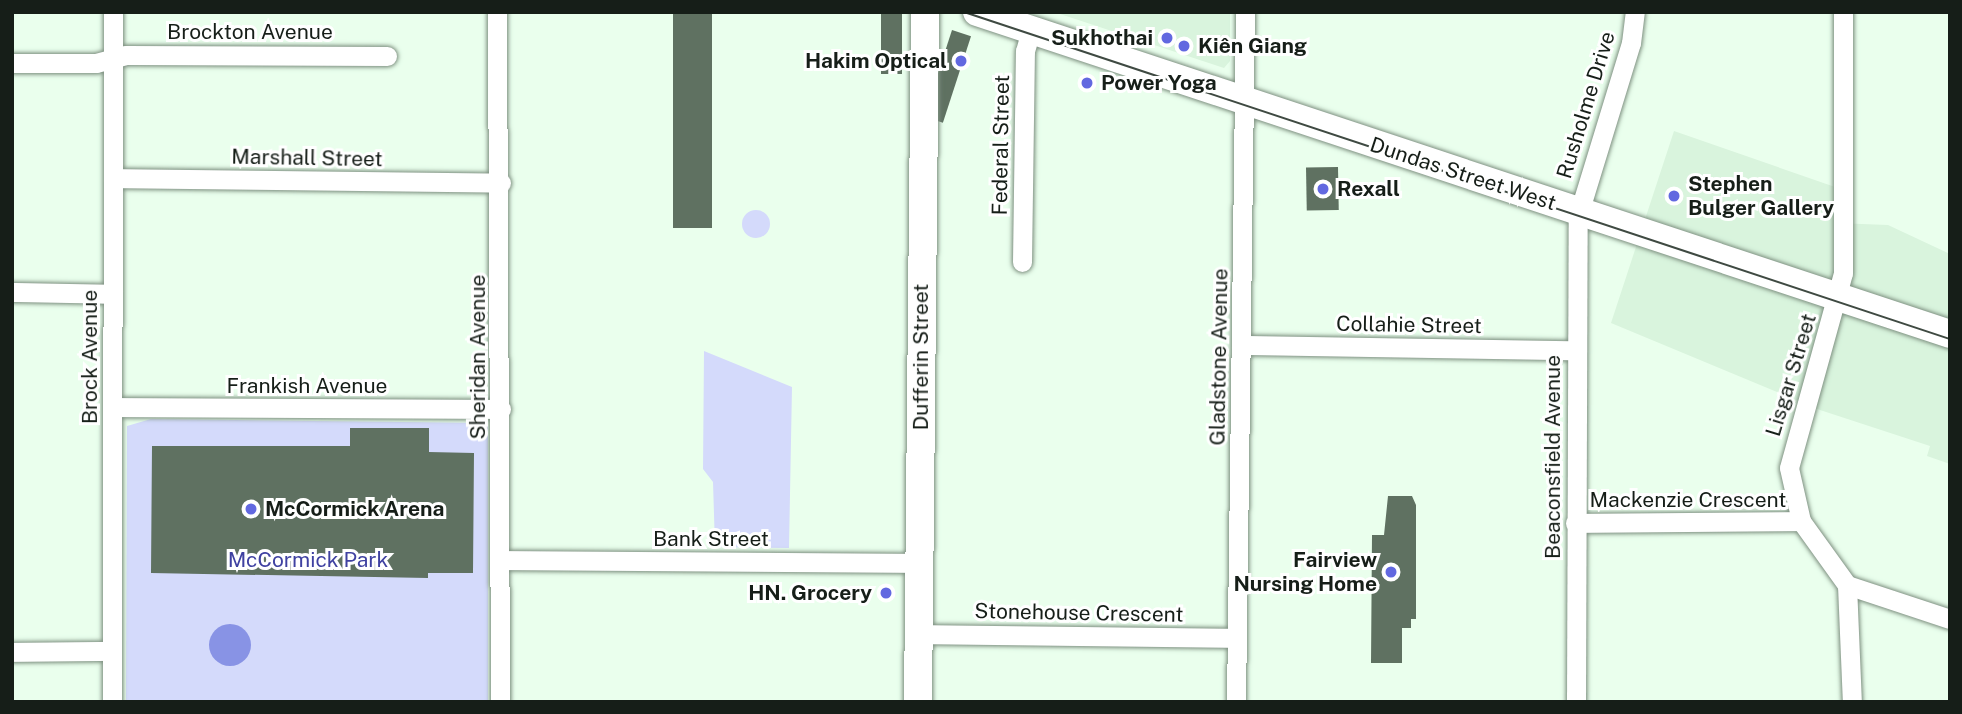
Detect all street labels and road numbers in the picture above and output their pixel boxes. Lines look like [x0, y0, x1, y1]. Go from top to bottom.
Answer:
street label: Brockton Avenue [167, 19, 333, 45]
street label: Rusholme Drive [1552, 28, 1620, 182]
street label: Federal Street [987, 74, 1015, 216]
street label: Dundas Street West [1367, 132, 1559, 216]
street label: Marshall Street [231, 144, 383, 172]
street label: Gladstone Avenue [1205, 268, 1233, 446]
street label: Sheridan Avenue [465, 275, 491, 439]
street label: Dufferin Street [908, 284, 934, 430]
street label: Brock Avenue [77, 290, 103, 424]
street label: Collahie Street [1336, 311, 1482, 339]
street label: Lisgar Street [1760, 311, 1822, 439]
street label: Beaconsfield Avenue [1540, 355, 1566, 559]
street label: Frankish Avenue [227, 373, 387, 399]
street label: Mackenzie Crescent [1589, 487, 1787, 513]
street label: Bank Street [653, 526, 769, 552]
street label: Stonehouse Crescent [974, 599, 1184, 627]

